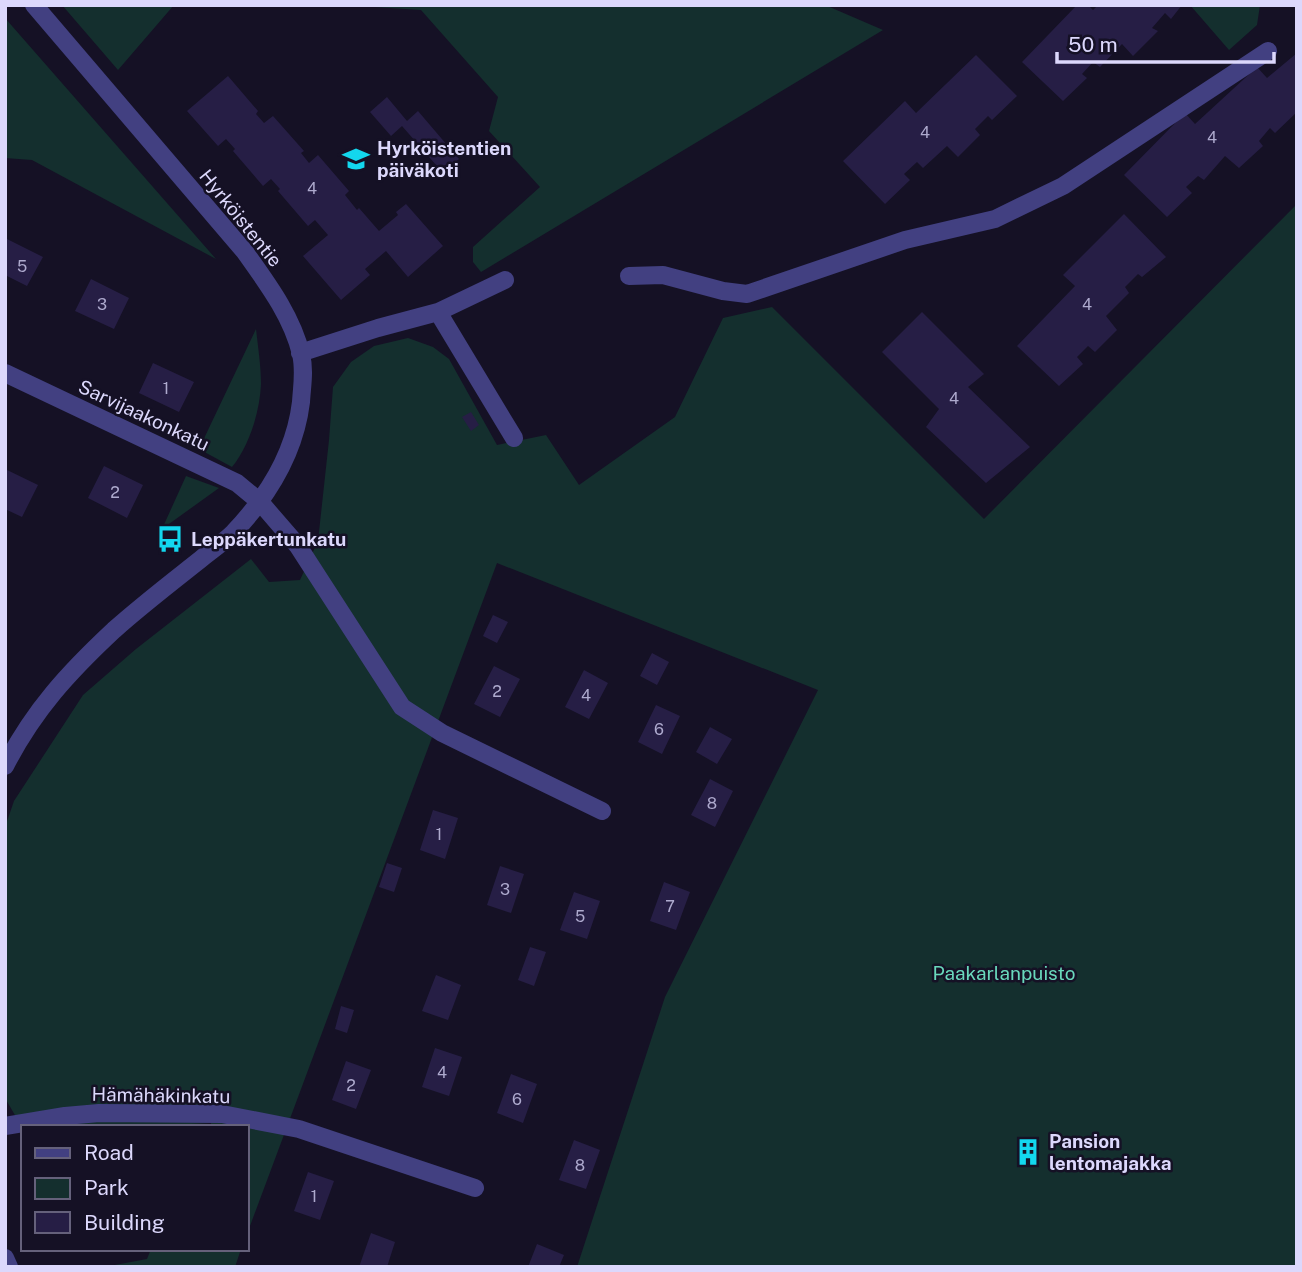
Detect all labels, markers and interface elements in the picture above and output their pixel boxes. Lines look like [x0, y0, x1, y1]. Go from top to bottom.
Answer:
scale bar [1057, 21, 1274, 65]
text: 50 m [1068, 32, 1118, 57]
house number: 4 [920, 123, 930, 142]
house number: 4 [1207, 128, 1217, 147]
place label: Hyrköistentien päiväkoti [377, 137, 511, 181]
school or university icon: Hyrköistentien päiväkoti [341, 144, 371, 174]
street label: Hyrköistentie [195, 165, 287, 271]
house number: 4 [307, 179, 317, 198]
house number: 5 [17, 257, 27, 276]
house number: 3 [97, 295, 107, 314]
house number: 4 [1082, 295, 1092, 314]
street label: Sarvijaakonkatu [75, 375, 213, 455]
house number: 1 [163, 379, 169, 398]
house number: 4 [949, 389, 959, 408]
house number: 2 [110, 483, 120, 502]
bus stop icon: Leppäkertunkatu [155, 524, 185, 554]
place label: Leppäkertunkatu [191, 528, 346, 550]
house number: 2 [492, 682, 502, 701]
house number: 4 [581, 686, 591, 705]
house number: 6 [654, 720, 664, 739]
house number: 8 [707, 794, 717, 813]
house number: 1 [436, 825, 442, 844]
house number: 3 [500, 880, 510, 899]
house number: 7 [665, 897, 675, 916]
house number: 5 [575, 907, 585, 926]
park label: Paakarlanpuisto [933, 962, 1075, 984]
house number: 4 [437, 1063, 447, 1082]
house number: 2 [346, 1076, 356, 1095]
street label: Hämähäkinkatu [91, 1083, 231, 1107]
house number: 6 [512, 1090, 522, 1109]
legend [21, 1125, 248, 1251]
place label: Pansion lentomajakka [1049, 1130, 1172, 1174]
building icon: Pansion lentomajakka [1013, 1137, 1043, 1167]
text: Road [84, 1140, 134, 1165]
house number: 8 [575, 1156, 585, 1175]
text: Park [84, 1175, 129, 1200]
house number: 1 [311, 1187, 317, 1206]
text: Building [84, 1210, 165, 1235]

